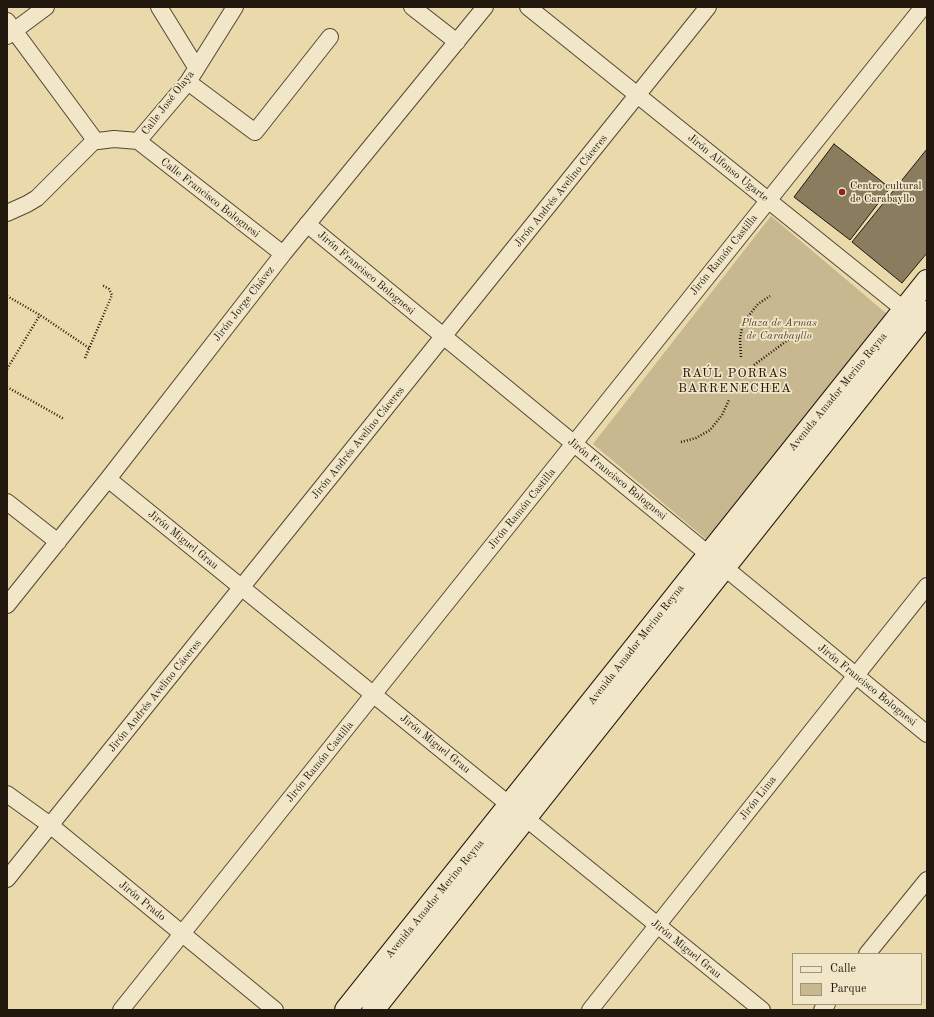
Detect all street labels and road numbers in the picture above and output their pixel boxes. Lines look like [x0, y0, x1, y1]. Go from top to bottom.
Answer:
street label: Calle José Olaya [139, 68, 197, 138]
street label: Jirón Alfonso Ugarte [685, 131, 771, 205]
street label: Jirón Andrés Avelino Cáceres [512, 132, 610, 250]
street label: Calle Francisco Bolognesi [158, 155, 262, 241]
street label: Jirón Ramón Castilla [687, 212, 761, 298]
street label: Jirón Francisco Bolognesi [315, 228, 417, 318]
street label: Jirón Jorge Chávez [211, 264, 277, 344]
street label: Avenida Amador Merino Reyna [786, 330, 890, 454]
street label: Jirón Andrés Avelino Cáceres [309, 384, 407, 502]
street label: Jirón Francisco Bolognesi [565, 435, 669, 523]
street label: Jirón Ramón Castilla [485, 466, 559, 552]
street label: Jirón Miguel Grau [145, 508, 221, 572]
street label: Avenida Amador Merino Reyna [585, 582, 687, 708]
street label: Jirón Andrés Avelino Cáceres [106, 637, 204, 755]
street label: Jirón Francisco Bolognesi [815, 641, 919, 729]
street label: Jirón Miguel Grau [397, 712, 473, 776]
street label: Jirón Ramón Castilla [283, 719, 357, 805]
street label: Jirón Lima [737, 773, 779, 823]
street label: Avenida Amador Merino Reyna [383, 837, 487, 961]
street label: Jirón Prado [116, 878, 168, 924]
street label: Jirón Miguel Grau [648, 917, 724, 981]

